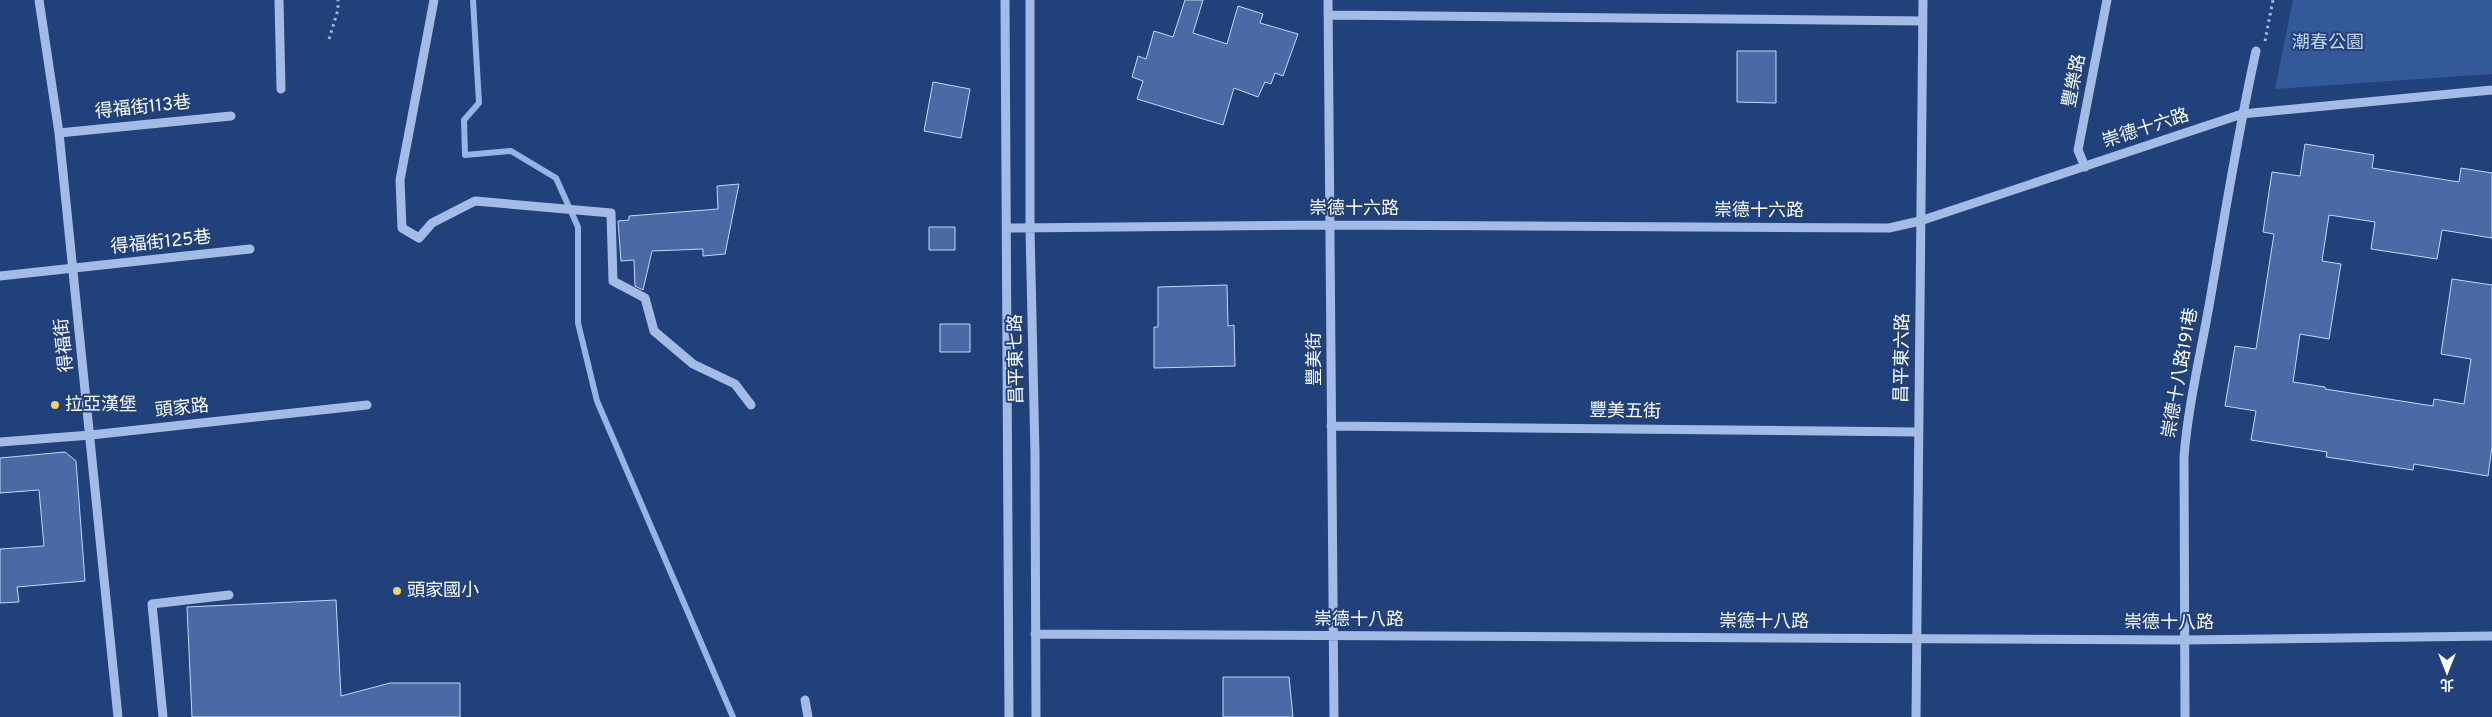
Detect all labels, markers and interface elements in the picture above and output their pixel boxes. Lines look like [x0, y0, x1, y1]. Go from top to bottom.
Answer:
park label: 潮春公園 [2292, 32, 2364, 55]
street label: 豐樂路 [2059, 52, 2091, 110]
street label: 得福街113巷 [94, 92, 192, 124]
street label: 崇德十六路 [2100, 104, 2192, 154]
street label: 崇德十六路 [1309, 198, 1399, 221]
street label: 崇德十六路 [1714, 200, 1804, 223]
street label: 得福街125巷 [110, 226, 212, 260]
street label: 崇德十八路191巷 [2158, 306, 2204, 440]
street label: 昌平東六路 [1891, 313, 1915, 403]
street label: 昌平東七路 [1005, 314, 1029, 404]
street label: 得福街 [51, 317, 79, 373]
street label: 豐美街 [1304, 332, 1327, 386]
place label: 拉亞漢堡 [65, 394, 137, 417]
street label: 頭家路 [154, 395, 210, 423]
marker: 拉亞漢堡 [49, 399, 61, 411]
street label: 豐美五街 [1589, 400, 1661, 424]
place label: 頭家國小 [407, 580, 479, 603]
marker: 頭家國小 [391, 585, 403, 597]
street label: 崇德十八路 [1314, 609, 1404, 632]
street label: 崇德十八路 [1719, 611, 1809, 634]
street label: 崇德十八路 [2124, 612, 2214, 635]
north arrow [2422, 647, 2472, 697]
text: 北 [2440, 675, 2454, 692]

